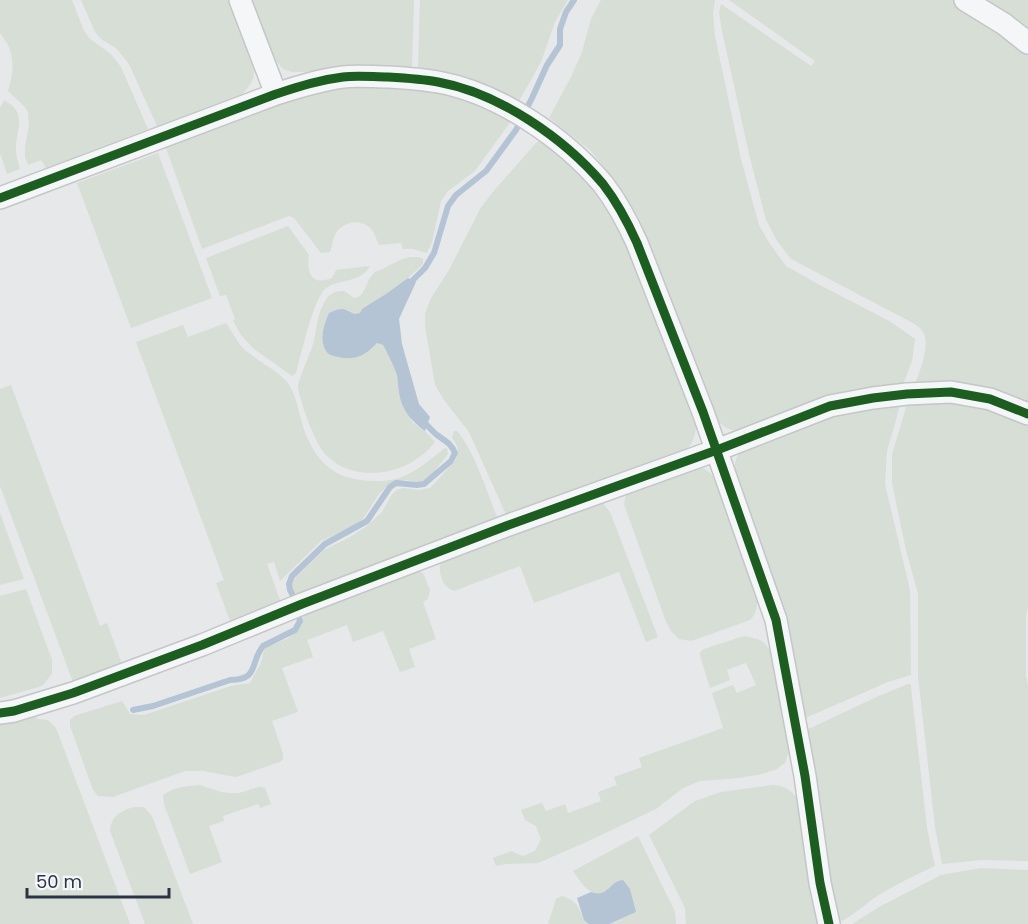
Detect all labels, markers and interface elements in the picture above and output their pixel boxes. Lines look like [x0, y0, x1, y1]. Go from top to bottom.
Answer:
scale bar [27, 861, 170, 899]
text: 50 m [36, 869, 82, 894]

